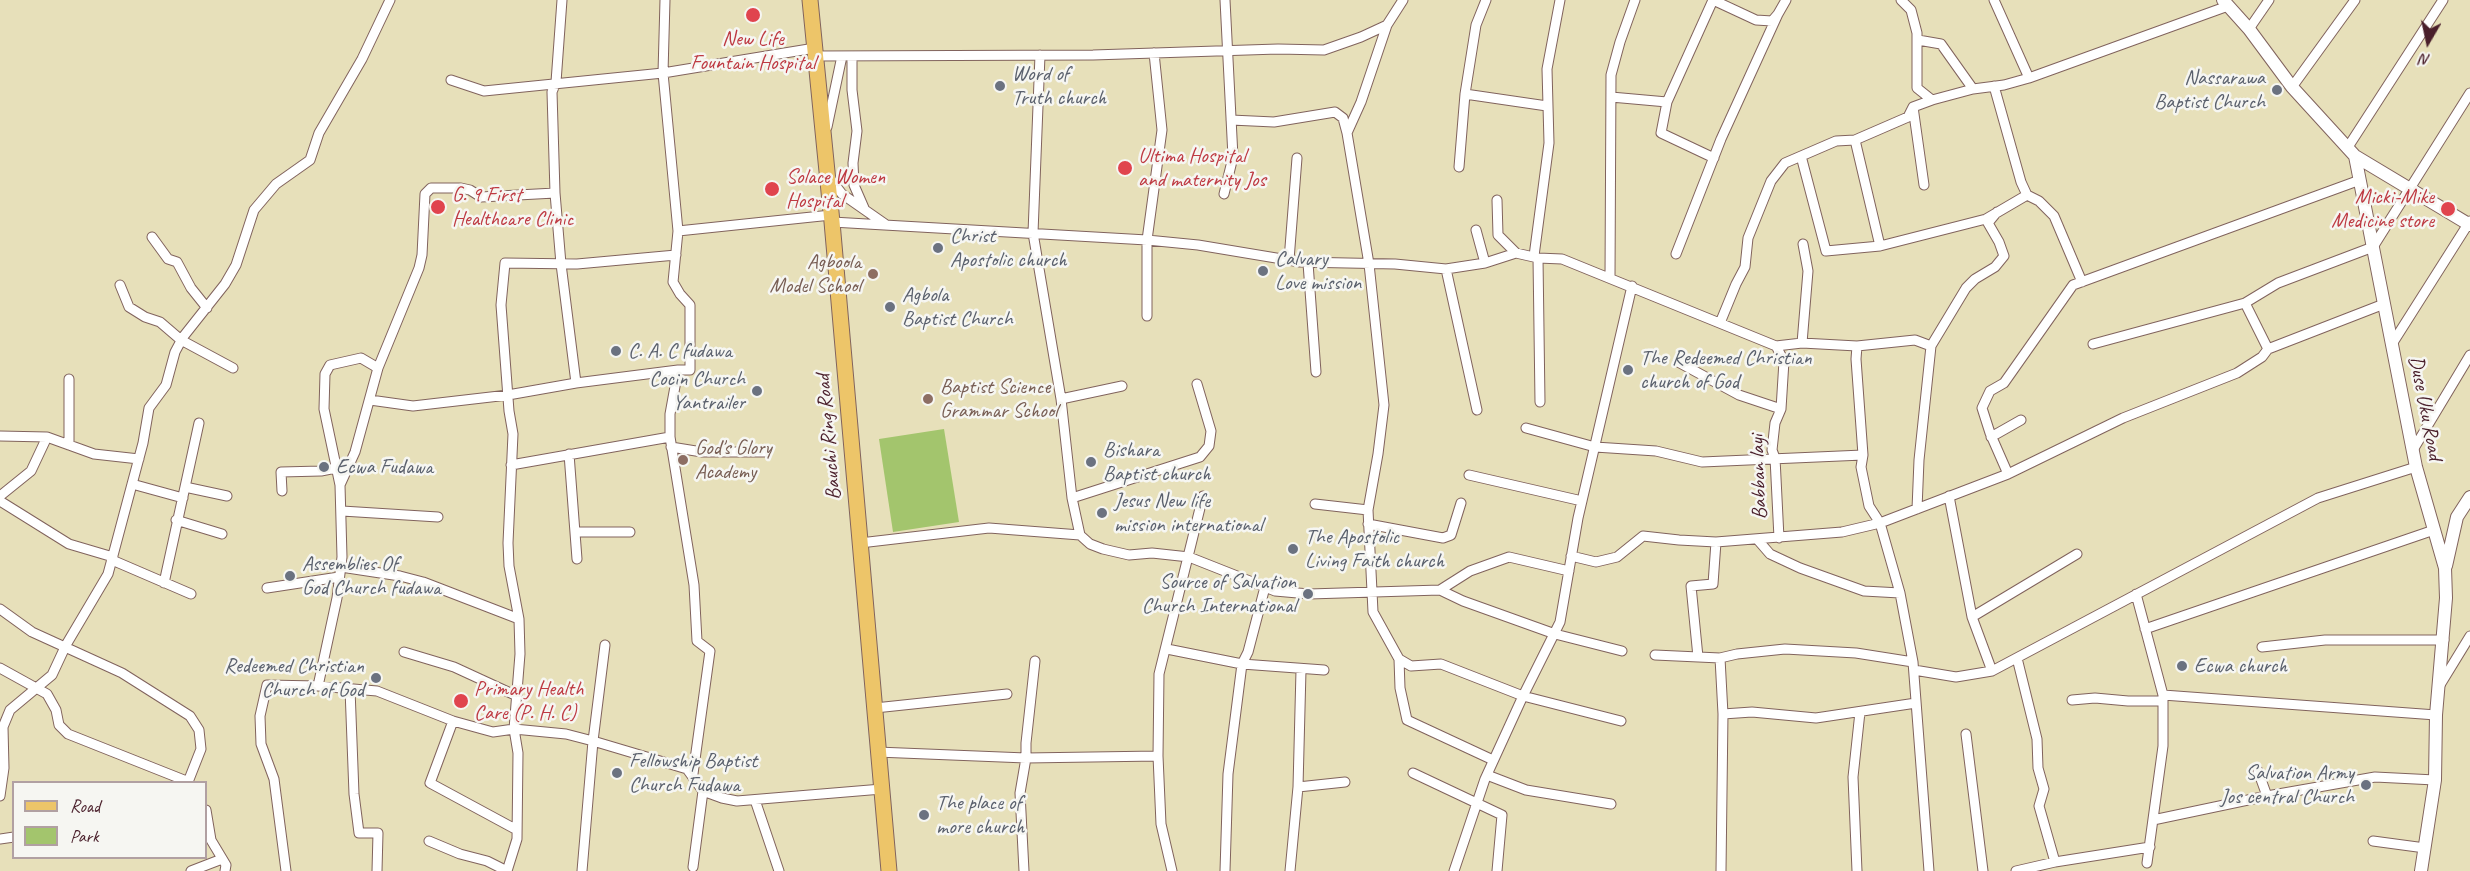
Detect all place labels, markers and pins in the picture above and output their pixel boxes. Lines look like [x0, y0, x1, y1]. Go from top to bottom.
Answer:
marker: New Life Fountain Hospital [744, 6, 762, 24]
place label: New Life Fountain Hospital [690, 26, 816, 76]
place label: Word of Truth church [1012, 61, 1106, 111]
place label: Nassarawa Baptist Church [2154, 65, 2265, 115]
marker: Word of Truth church [993, 79, 1007, 93]
marker: Nassarawa Baptist Church [2270, 83, 2284, 97]
place label: Ultima Hospital and maternity Jos [1138, 143, 1266, 193]
marker: Ultima Hospital and maternity Jos [1116, 159, 1134, 177]
place label: Solace Women Hospital [786, 164, 885, 214]
marker: Solace Women Hospital [763, 180, 781, 198]
place label: G. 9 First Healthcare Clinic [452, 182, 573, 232]
place label: Micki-Mike Medicine store [2331, 184, 2434, 234]
marker: G. 9 First Healthcare Clinic [429, 198, 447, 216]
marker: Micki-Mike Medicine store [2439, 200, 2457, 218]
place label: Christ Apostolic church [950, 223, 1067, 273]
marker: Christ Apostolic church [931, 241, 945, 255]
place label: Calvary Love mission [1275, 246, 1361, 296]
place label: Agboola Model School [770, 249, 861, 299]
marker: Calvary Love mission [1256, 264, 1270, 278]
marker: Agboola Model School [866, 267, 880, 281]
place label: Agbola Baptist Church [902, 282, 1013, 332]
marker: Agbola Baptist Church [883, 300, 897, 314]
place label: C. A. C fudawa [628, 338, 732, 364]
marker: C. A. C fudawa [609, 344, 623, 358]
place label: The Redeemed Christian church of God [1640, 345, 1812, 395]
marker: The Redeemed Christian church of God [1621, 363, 1635, 377]
place label: Cocin Church Yantrailer [649, 366, 745, 416]
place label: Baptist Science Grammar School [940, 374, 1058, 424]
marker: Cocin Church Yantrailer [750, 384, 764, 398]
marker: Baptist Science Grammar School [921, 392, 935, 406]
place label: God's Glory Academy [695, 435, 772, 485]
place label: Bishara Baptist church [1103, 437, 1210, 487]
marker: God's Glory Academy [676, 453, 690, 467]
place label: Ecwa Fudawa [336, 454, 433, 480]
marker: Bishara Baptist church [1084, 455, 1098, 469]
marker: Ecwa Fudawa [317, 460, 331, 474]
place label: Jesus New life mission international [1114, 488, 1263, 538]
marker: Jesus New life mission international [1095, 506, 1109, 520]
place label: The Apostolic Living Faith church [1305, 524, 1444, 574]
marker: The Apostolic Living Faith church [1286, 542, 1300, 556]
place label: Assemblies Of God Church fudawa [302, 551, 441, 601]
marker: Assemblies Of God Church fudawa [283, 569, 297, 583]
place label: Source of Salvation Church International [1142, 569, 1296, 619]
marker: Source of Salvation Church International [1301, 587, 1315, 601]
place label: Redeemed Christian Church of God [224, 653, 364, 703]
place label: Ecwa church [2194, 653, 2287, 679]
marker: Ecwa church [2175, 659, 2189, 673]
marker: Redeemed Christian Church of God [369, 671, 383, 685]
place label: Primary Health Care (P. H. C) [474, 676, 584, 726]
marker: Primary Health Care (P. H. C) [452, 692, 470, 710]
place label: Fellowship Baptist Church Fudawa [629, 748, 757, 798]
place label: Salvation Army Jos central Church [2220, 760, 2354, 810]
marker: Fellowship Baptist Church Fudawa [610, 766, 624, 780]
marker: Salvation Army Jos central Church [2359, 778, 2373, 792]
place label: The place of more church [936, 790, 1024, 840]
marker: The place of more church [917, 808, 931, 822]

